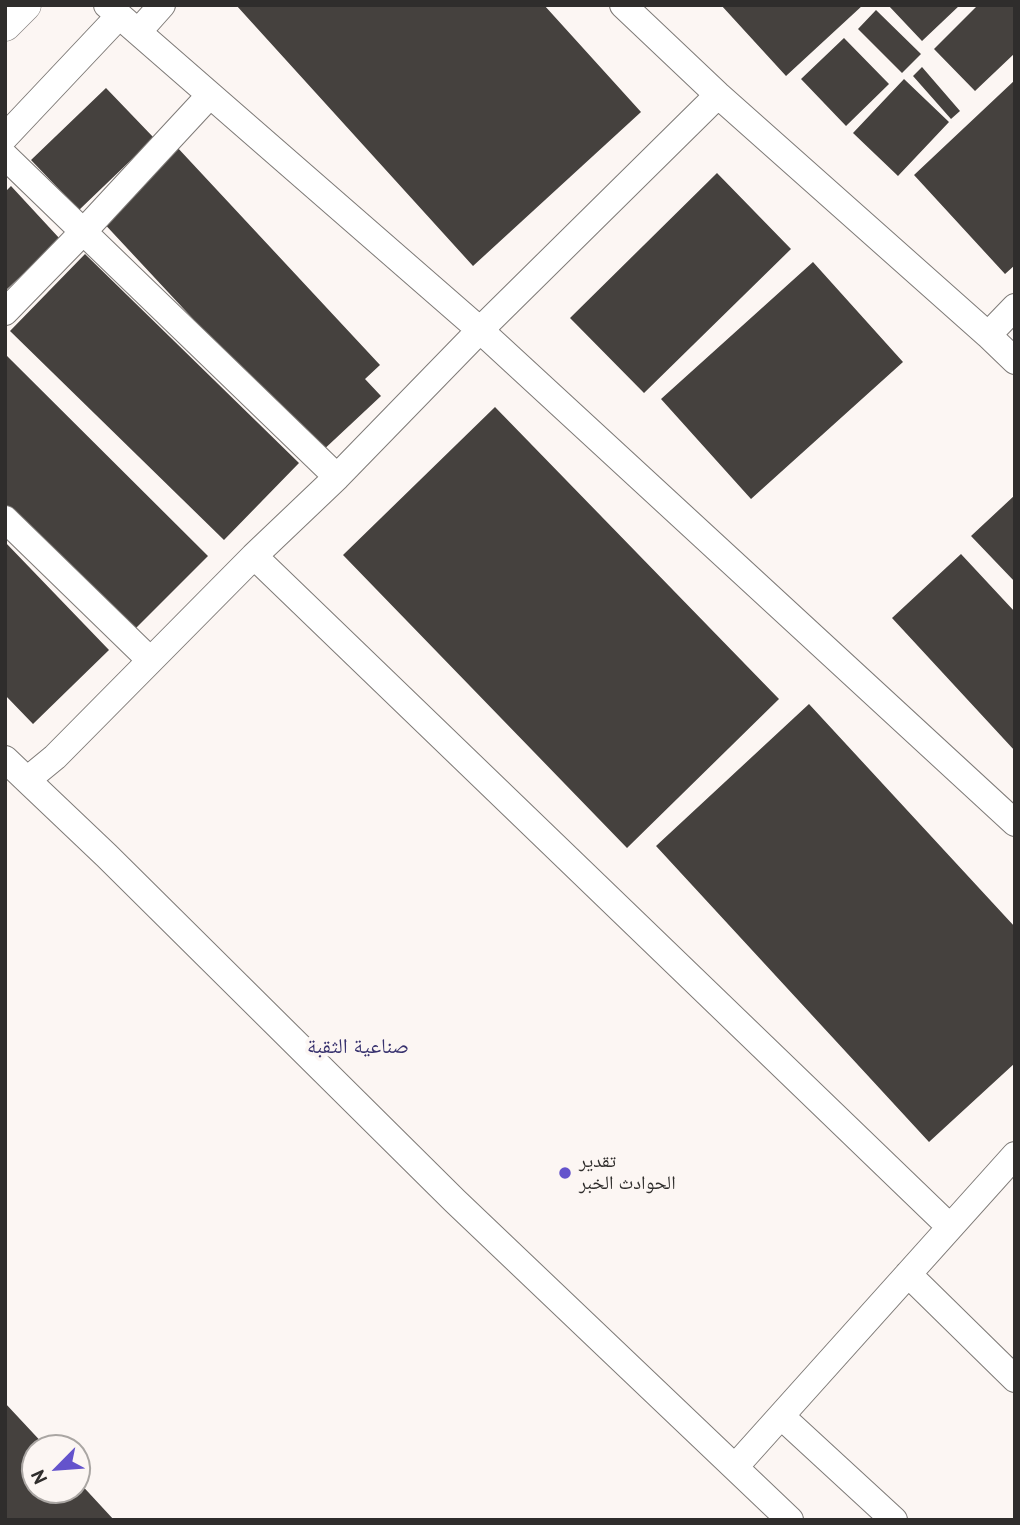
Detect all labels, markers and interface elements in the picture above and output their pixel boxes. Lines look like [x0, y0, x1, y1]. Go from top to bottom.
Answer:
district label: صناعية الثقبة [307, 1034, 409, 1060]
place label: تقدير الحوادث الخبر [579, 1151, 676, 1195]
marker: تقدير الحوادث الخبر [557, 1165, 573, 1181]
north arrow [21, 1434, 91, 1504]
text: N [25, 1466, 52, 1488]

